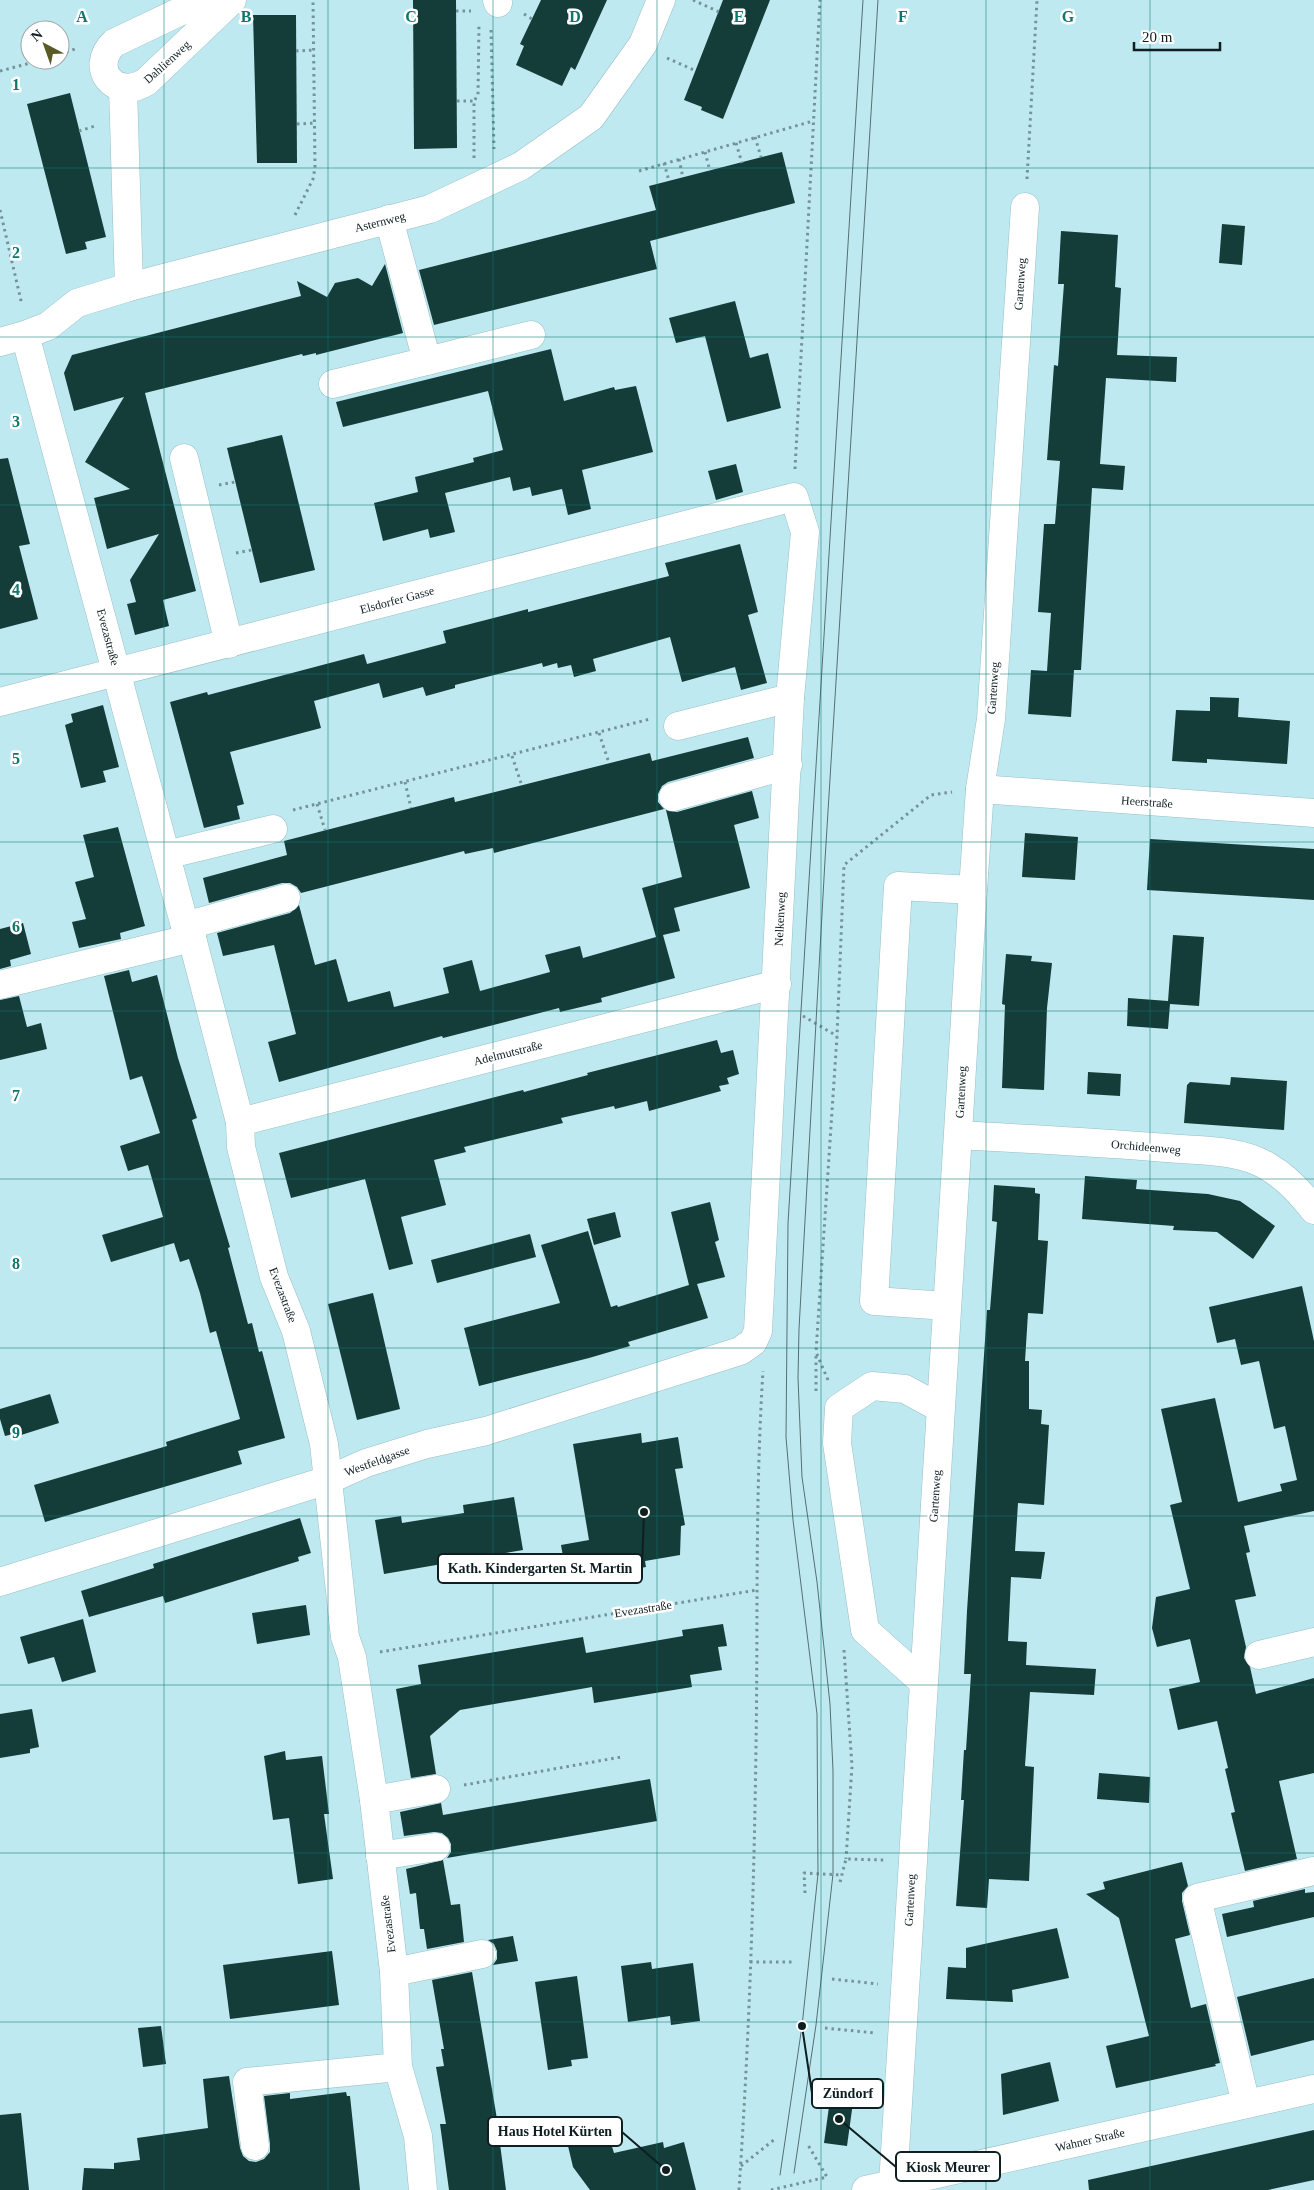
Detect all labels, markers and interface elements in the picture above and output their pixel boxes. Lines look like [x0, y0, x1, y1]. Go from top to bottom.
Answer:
text: A [76, 8, 88, 25]
text: B [241, 8, 252, 25]
text: C [405, 8, 417, 25]
text: D [569, 8, 581, 25]
text: E [734, 8, 744, 25]
text: F [898, 8, 908, 25]
text: G [1062, 8, 1075, 25]
north arrow [20, 20, 70, 70]
scale bar [1134, 20, 1220, 52]
text: N [28, 27, 46, 45]
text: 20 m [1142, 29, 1173, 45]
street label: Dahlienweg [141, 37, 193, 87]
text: 1 [12, 76, 20, 93]
street label: Asternweg [353, 209, 407, 235]
text: 2 [12, 244, 20, 261]
street label: Gartenweg [1011, 257, 1029, 311]
text: 3 [12, 413, 20, 430]
text: 4 [12, 581, 20, 598]
street label: Elsdorfer Gasse [358, 583, 436, 617]
street label: Evezastraße [94, 607, 122, 667]
street label: Gartenweg [984, 661, 1002, 715]
text: 5 [12, 750, 20, 767]
street label: Heerstraße [1121, 793, 1173, 811]
street label: Nelkenweg [772, 891, 788, 947]
text: 6 [12, 918, 20, 935]
street label: Adelmutstraße [472, 1038, 544, 1068]
street label: Gartenweg [953, 1065, 969, 1119]
text: 7 [12, 1087, 20, 1104]
street label: Orchideenweg [1111, 1137, 1181, 1157]
text: 8 [12, 1255, 20, 1272]
street label: Evezastraße [266, 1265, 300, 1325]
text: 9 [12, 1424, 20, 1441]
street label: Westfeldgasse [342, 1443, 412, 1479]
street label: Gartenweg [926, 1469, 944, 1523]
callout: Kath. Kindergarten St. Martin [438, 1554, 642, 1583]
text: Kath. Kindergarten St. Martin [448, 1561, 633, 1576]
street label: Evezastraße [613, 1598, 673, 1620]
street label: Gartenweg [902, 1873, 918, 1927]
street label: Evezastraße [378, 1894, 398, 1954]
callout: Zündorf [812, 2079, 883, 2108]
text: Zündorf [823, 2086, 874, 2101]
callout: Haus Hotel Kürten [488, 2117, 622, 2146]
text: Haus Hotel Kürten [498, 2124, 612, 2139]
street label: Wahner Straße [1054, 2125, 1126, 2155]
callout: Kiosk Meurer [896, 2152, 1000, 2181]
text: Kiosk Meurer [906, 2160, 990, 2175]

